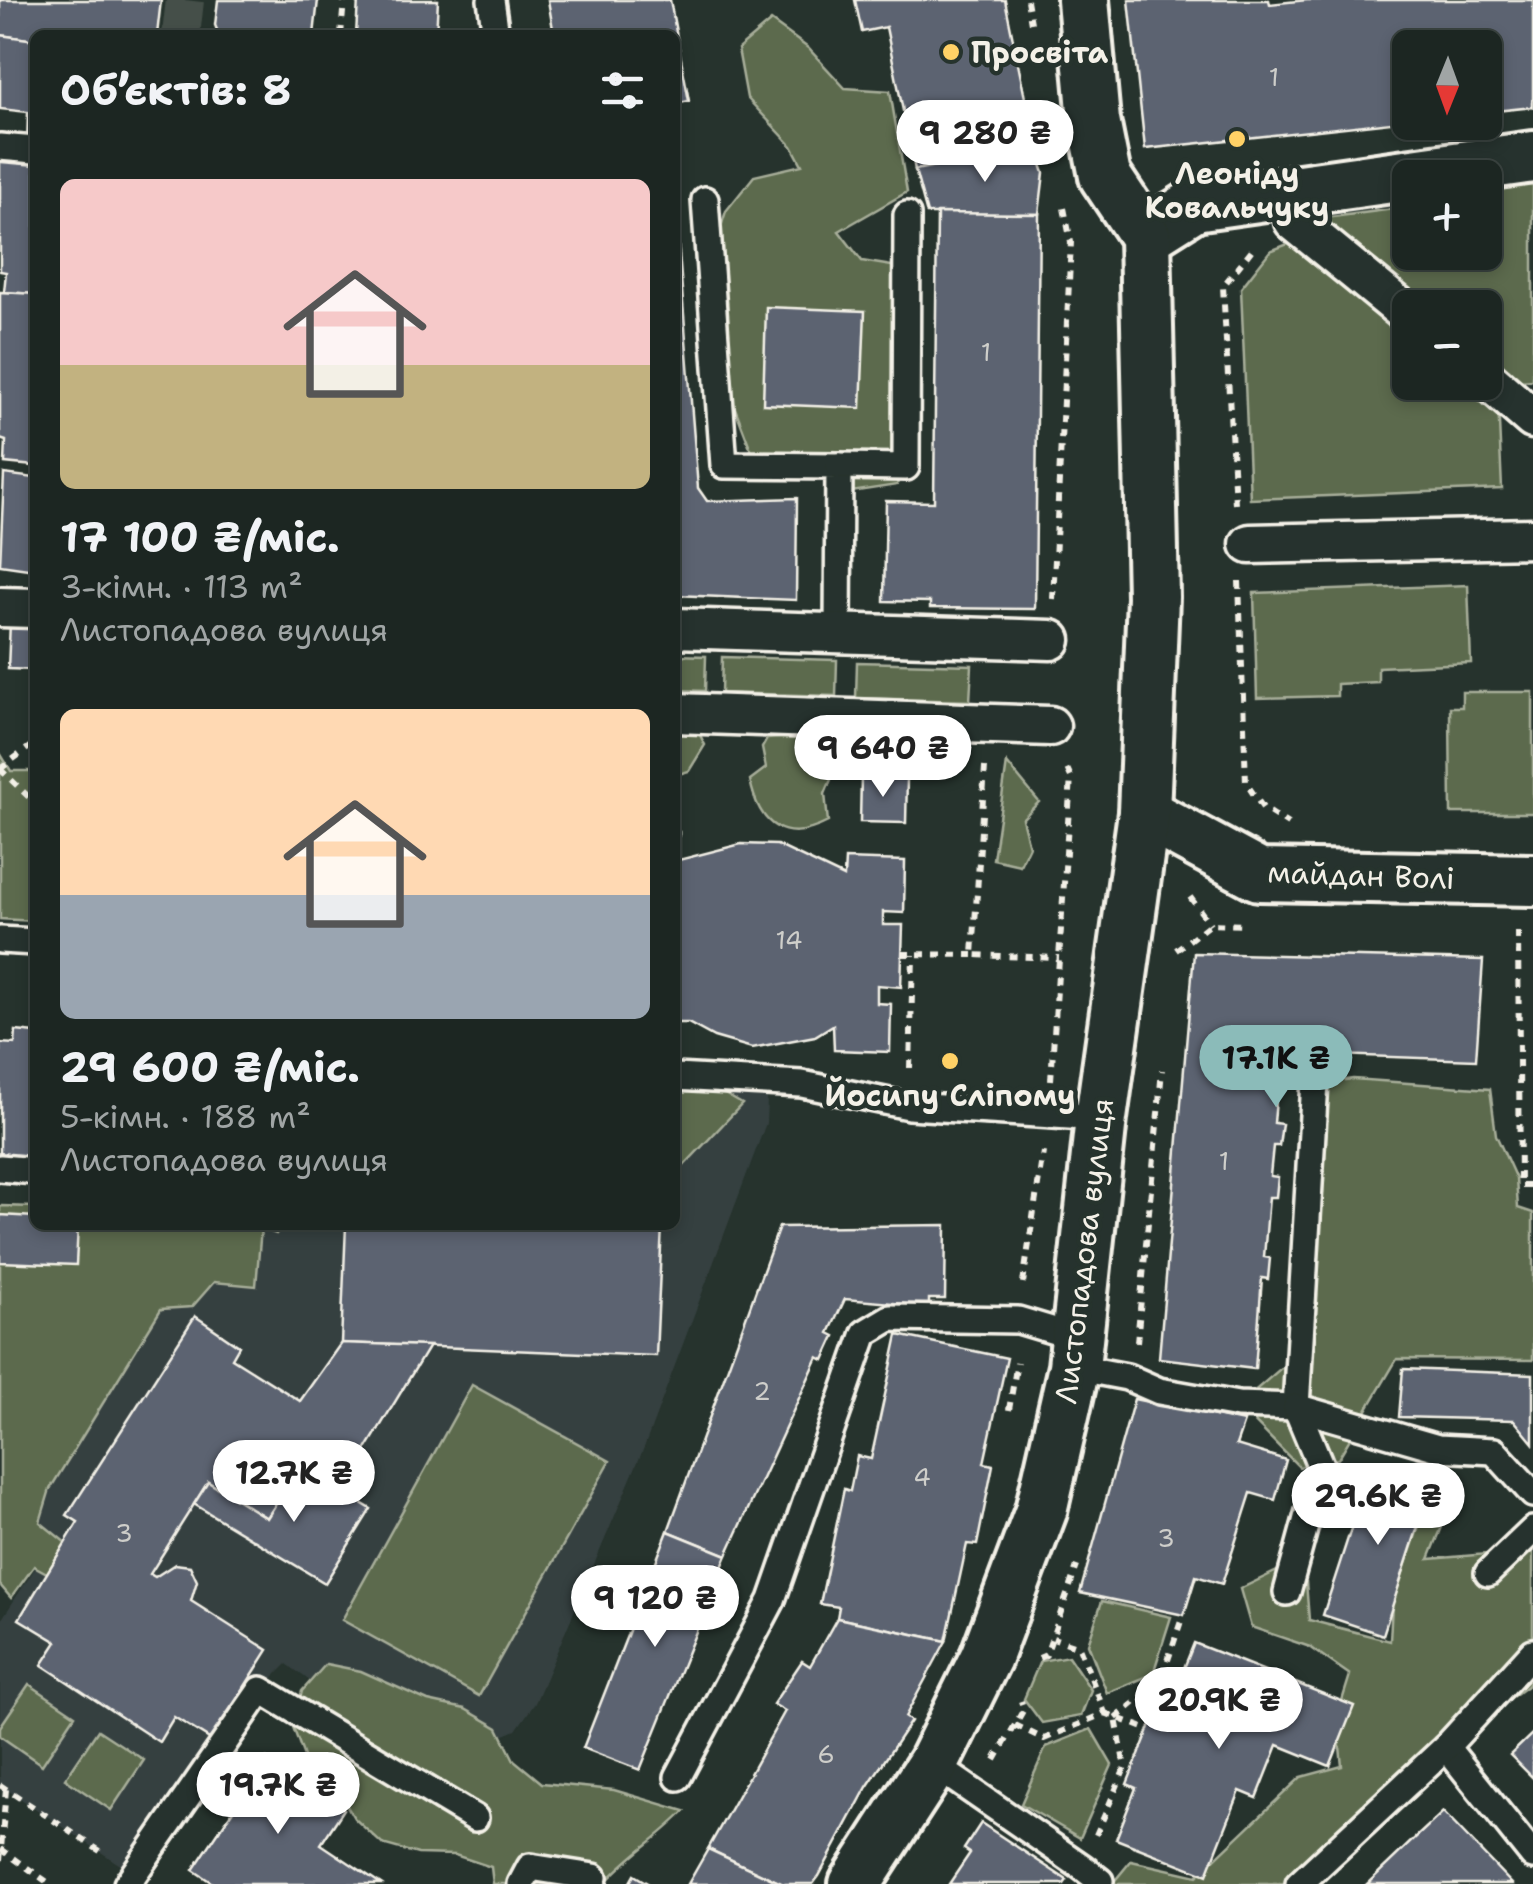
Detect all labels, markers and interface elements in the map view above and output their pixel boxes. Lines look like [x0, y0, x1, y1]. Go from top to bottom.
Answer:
north arrow [1392, 30, 1502, 140]
map controls [1392, 30, 1502, 400]
place label: Просвіта [971, 32, 1109, 73]
marker: Просвіта [940, 41, 962, 63]
house number: 1 [1269, 60, 1279, 94]
text: Об’єктів: 8 [60, 62, 292, 118]
icon: filters [595, 63, 650, 118]
pin: 9 280 ₴ [893, 100, 1077, 185]
text: 9 280 ₴ [918, 111, 1052, 154]
marker: Леоніду Ковальчуку [1226, 128, 1248, 150]
place label: Леоніду Ковальчуку [1145, 153, 1329, 228]
button: + [1392, 160, 1502, 270]
icon: home [265, 244, 445, 424]
button: − [1392, 290, 1502, 400]
house number: 1 [981, 335, 991, 369]
text: 17 100 ₴/міс. [60, 509, 340, 565]
text: 3-кімн. · 113 m² [60, 565, 303, 608]
text: Листопадова вулиця [60, 608, 388, 651]
pin: 9 640 ₴ [791, 715, 975, 800]
text: 9 640 ₴ [816, 726, 950, 769]
icon: home [265, 774, 445, 954]
street label: майдан Волі [1267, 851, 1455, 899]
house number: 14 [776, 923, 802, 957]
pin: 17.1K ₴ [1184, 1025, 1368, 1110]
text: 17.1K ₴ [1221, 1036, 1331, 1079]
text: 29 600 ₴/міс. [60, 1039, 360, 1095]
marker: Йосипу Сліпому [939, 1050, 961, 1072]
place label: Йосипу Сліпому [824, 1075, 1076, 1116]
text: 5-кімн. · 188 m² [60, 1095, 311, 1138]
street label: Листопадова вулиця [1045, 1096, 1123, 1406]
text: Листопадова вулиця [60, 1138, 388, 1181]
house number: 1 [1219, 1144, 1229, 1178]
house number: 2 [753, 1374, 771, 1408]
pin: 12.7K ₴ [202, 1440, 386, 1525]
text: 12.7K ₴ [235, 1451, 353, 1494]
house number: 4 [913, 1460, 931, 1494]
pin: 29.6K ₴ [1286, 1463, 1470, 1548]
text: 29.6K ₴ [1314, 1474, 1442, 1517]
house number: 3 [115, 1516, 133, 1550]
house number: 3 [1157, 1521, 1175, 1555]
pin: 9 120 ₴ [563, 1565, 747, 1650]
text: 9 120 ₴ [593, 1576, 717, 1619]
pin: 20.9K ₴ [1127, 1667, 1311, 1752]
text: 20.9K ₴ [1157, 1678, 1281, 1721]
house number: 6 [817, 1737, 835, 1771]
pin: 19.7K ₴ [186, 1752, 370, 1837]
text: 19.7K ₴ [219, 1763, 337, 1806]

